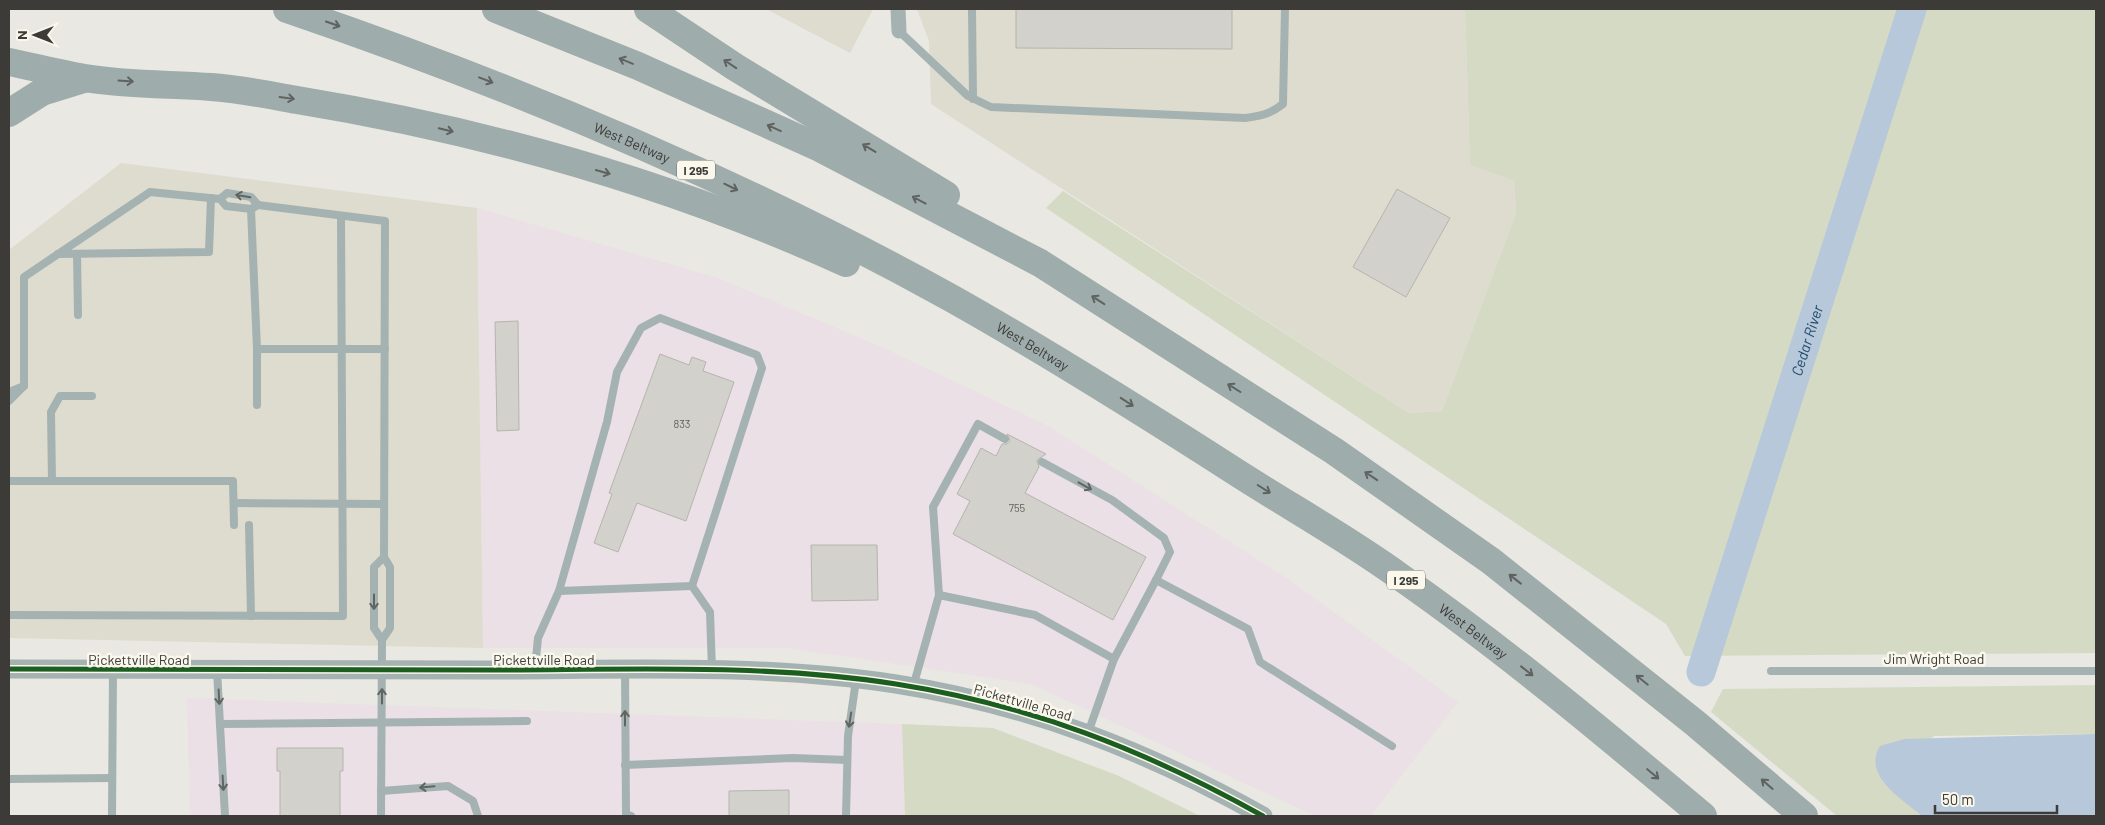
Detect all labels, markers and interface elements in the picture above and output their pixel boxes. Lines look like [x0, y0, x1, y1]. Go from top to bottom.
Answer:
north arrow [10, 10, 60, 60]
one-way arrow [325, 20, 341, 30]
text: N [13, 30, 30, 40]
one-way arrow [618, 56, 633, 65]
one-way arrow [724, 59, 738, 69]
one-way arrow [477, 76, 493, 85]
one-way arrow [117, 77, 133, 86]
one-way arrow [279, 93, 295, 103]
street label: West Beltway [591, 118, 674, 166]
one-way arrow [767, 122, 782, 132]
one-way arrow [438, 126, 454, 135]
one-way arrow [863, 143, 877, 153]
road number: I 295 [677, 160, 715, 180]
one-way arrow [595, 167, 611, 177]
one-way arrow [723, 182, 738, 192]
one-way arrow [236, 190, 252, 200]
one-way arrow [912, 195, 927, 205]
one-way arrow [1091, 295, 1105, 305]
water label: Cedar River [1787, 302, 1826, 378]
street label: West Beltway [994, 317, 1073, 374]
one-way arrow [1228, 383, 1242, 393]
one-way arrow [1119, 397, 1133, 407]
house number: 833 [673, 417, 691, 430]
one-way arrow [1364, 471, 1378, 481]
one-way arrow [1077, 481, 1092, 491]
one-way arrow [1256, 485, 1270, 495]
house number: 755 [1009, 501, 1026, 514]
road number: I 295 [1387, 570, 1425, 590]
one-way arrow [1508, 574, 1522, 584]
one-way arrow [369, 594, 379, 610]
street label: West Beltway [1436, 599, 1512, 662]
street label: Jim Wright Road [1884, 650, 1984, 667]
street label: Pickettville Road [88, 651, 190, 668]
street label: Pickettville Road [493, 651, 595, 668]
one-way arrow [1520, 665, 1533, 676]
one-way arrow [1636, 674, 1649, 685]
street label: Pickettville Road [972, 680, 1074, 724]
one-way arrow [377, 688, 386, 704]
one-way arrow [214, 689, 223, 705]
one-way arrow [620, 710, 630, 726]
one-way arrow [845, 711, 855, 727]
one-way arrow [1646, 768, 1659, 779]
one-way arrow [219, 775, 228, 791]
one-way arrow [1760, 779, 1773, 790]
scale bar [1935, 782, 2058, 814]
one-way arrow [420, 783, 436, 792]
text: 50 m [1942, 790, 1974, 808]

